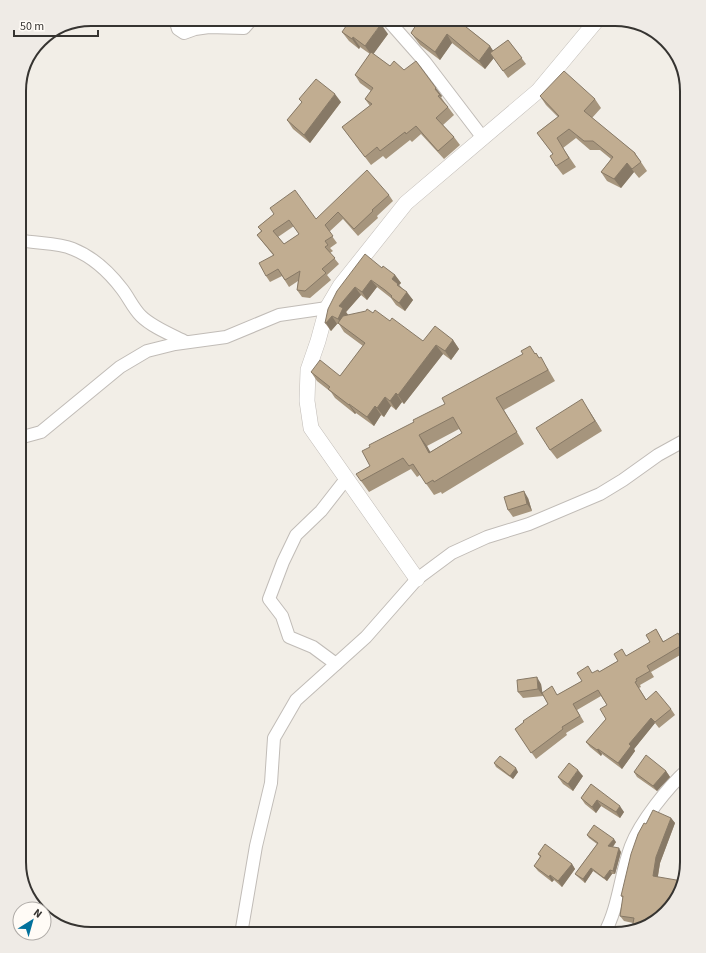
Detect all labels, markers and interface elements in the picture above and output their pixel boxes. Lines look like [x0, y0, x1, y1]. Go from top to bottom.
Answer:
scale bar [14, 12, 98, 38]
text: 50 m [20, 18, 44, 35]
north arrow [12, 901, 52, 941]
text: N [30, 905, 45, 922]

